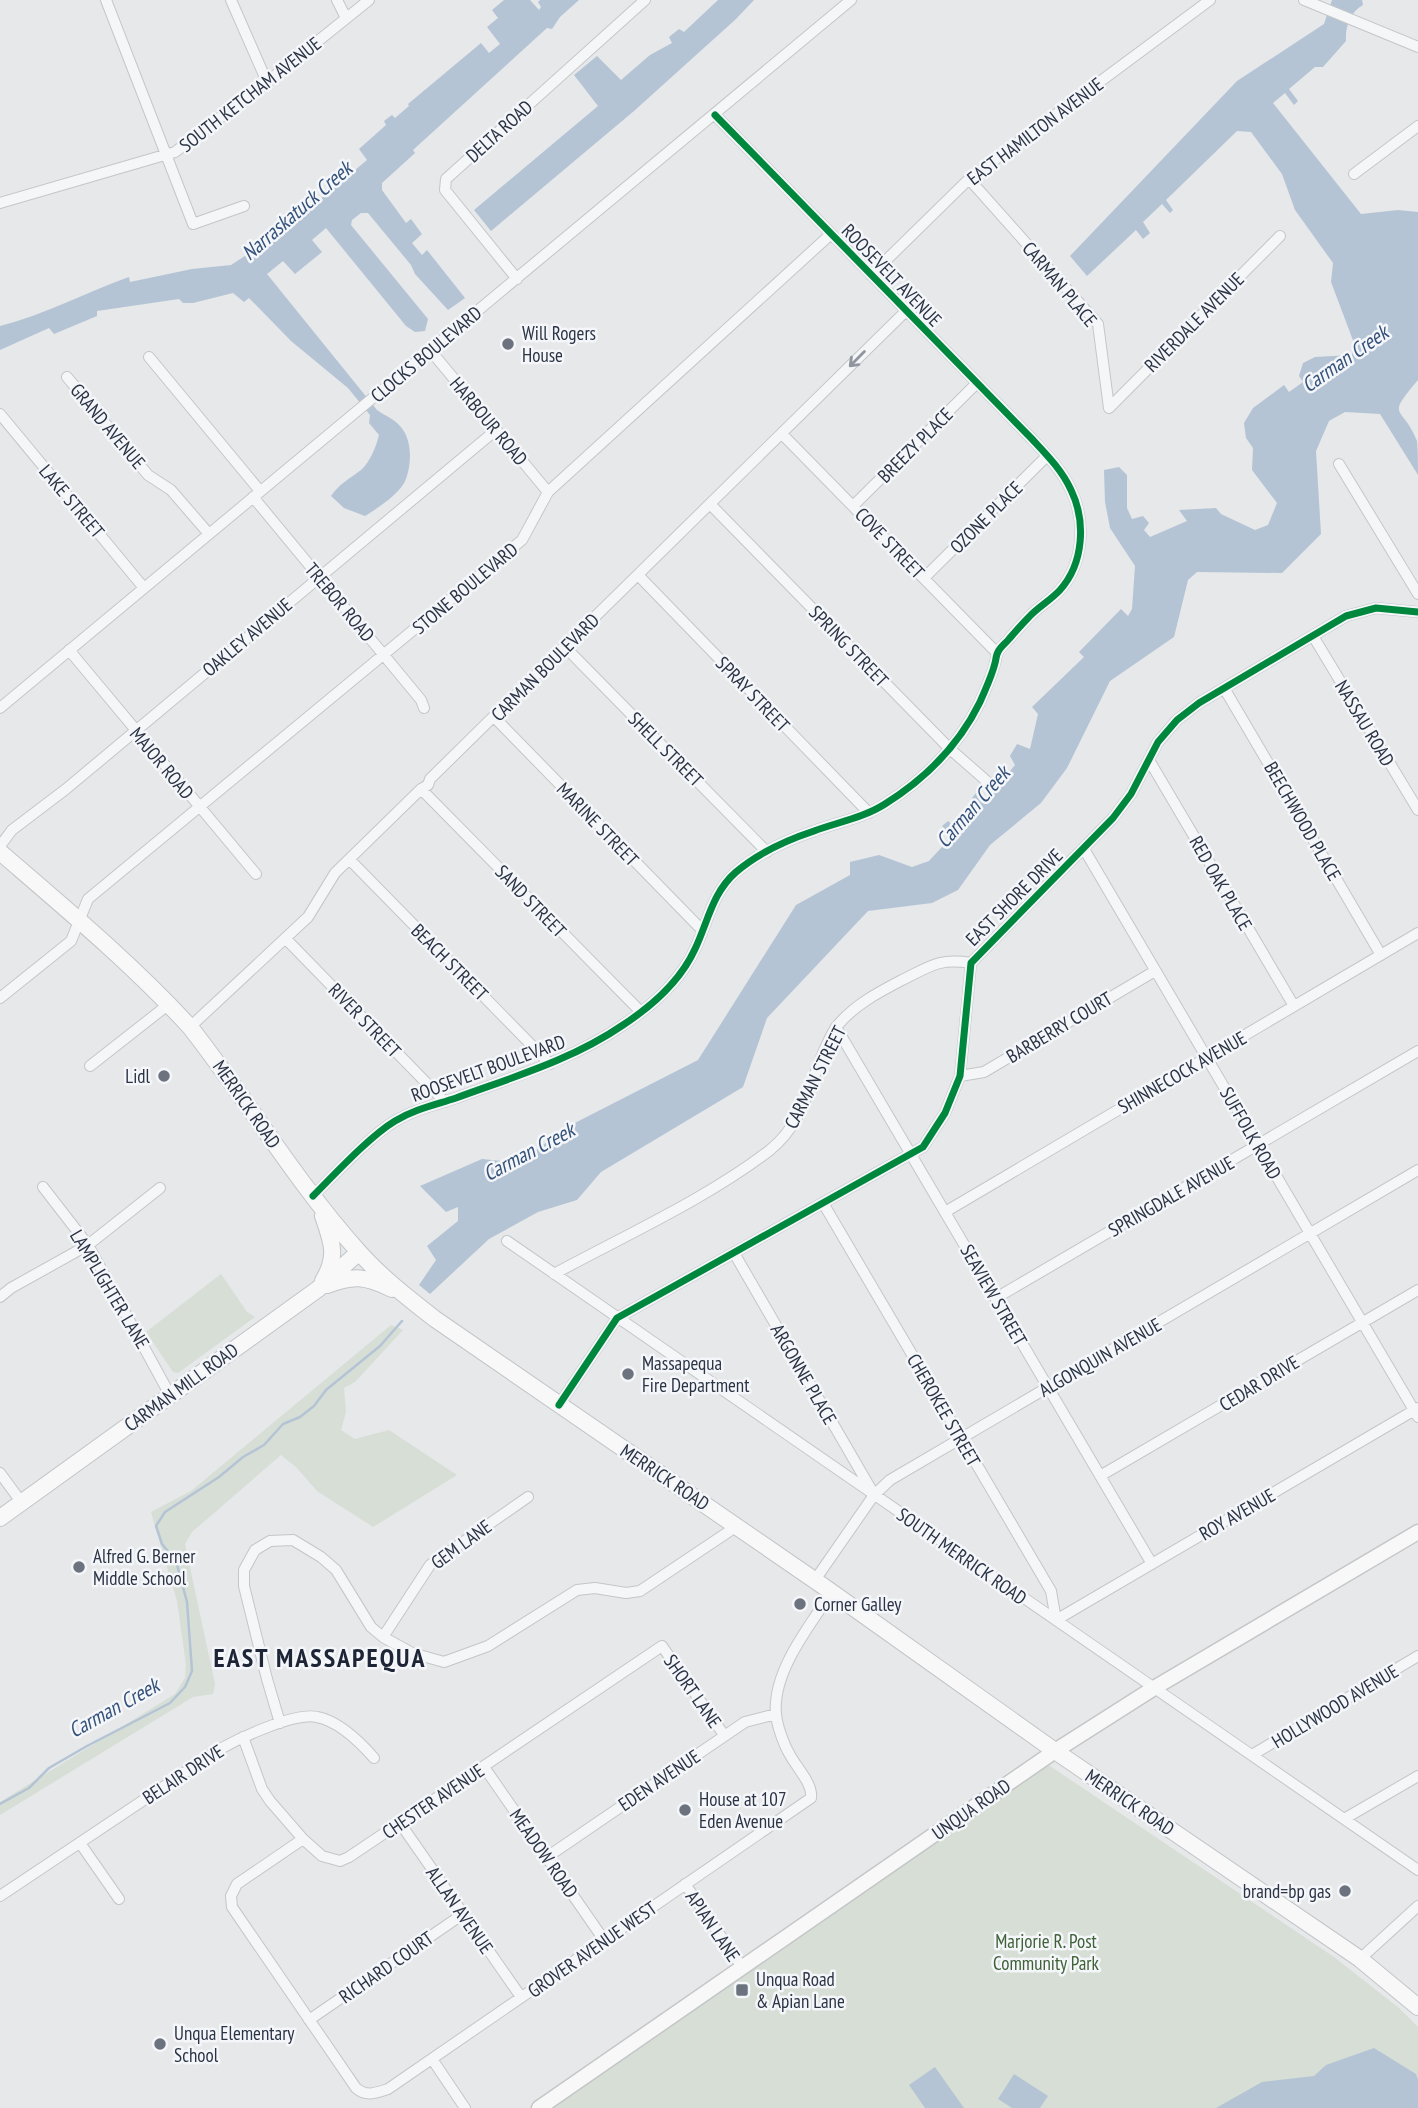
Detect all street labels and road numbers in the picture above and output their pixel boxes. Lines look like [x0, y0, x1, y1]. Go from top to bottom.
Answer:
street label: SOUTH KETCHAM AVENUE [174, 31, 326, 157]
street label: EAST HAMILTON AVENUE [962, 72, 1108, 190]
street label: DELTA ROAD [461, 95, 537, 167]
street label: ROOSEVELT AVENUE [837, 219, 947, 331]
street label: CARMAN PLACE [1017, 237, 1103, 331]
street label: RIVERDALE AVENUE [1139, 267, 1249, 377]
street label: CLOCKS BOULEVARD [366, 301, 486, 407]
street label: HARBOUR ROAD [445, 372, 533, 470]
street label: GRAND AVENUE [65, 378, 151, 474]
street label: BREEZY PLACE [872, 402, 958, 488]
street label: LAKE STREET [34, 459, 110, 543]
street label: OZONE PLACE [945, 476, 1027, 558]
street label: COVE STREET [850, 502, 930, 584]
street label: STONE BOULEVARD [407, 537, 523, 639]
street label: TREBOR ROAD [300, 558, 380, 646]
street label: OAKLEY AVENUE [197, 593, 297, 681]
street label: SPRING STREET [804, 600, 894, 692]
street label: CARMAN BOULEVARD [486, 608, 604, 726]
street label: SPRAY STREET [711, 651, 795, 737]
street label: NASSAU ROAD [1330, 676, 1400, 770]
street label: SHELL STREET [624, 707, 709, 792]
street label: MAJOR ROAD [125, 722, 199, 804]
street label: BEECHWOOD PLACE [1259, 757, 1347, 885]
street label: MARINE STREET [552, 777, 644, 871]
street label: RED OAK PLACE [1184, 831, 1258, 935]
street label: EAST SHORE DRIVE [960, 843, 1068, 951]
street label: SAND STREET [490, 860, 572, 943]
street label: BEACH STREET [406, 918, 494, 1006]
street label: RIVER STREET [324, 978, 407, 1063]
street label: BARBERRY COURT [1002, 986, 1117, 1068]
street label: CARMAN STREET [779, 1021, 851, 1132]
street label: SHINNECOCK AVENUE [1113, 1025, 1251, 1119]
street label: ROOSEVELT BOULEVARD [408, 1029, 568, 1107]
street label: MERRICK ROAD [208, 1055, 286, 1153]
street label: SUFFOLK ROAD [1215, 1083, 1287, 1183]
street label: SPRINGDALE AVENUE [1104, 1150, 1238, 1242]
street label: LAMPLIGHTER LANE [65, 1225, 155, 1353]
street label: SEAVIEW STREET [955, 1240, 1033, 1350]
street label: ALGONQUIN AVENUE [1034, 1312, 1166, 1402]
street label: ARGONNE PLACE [766, 1320, 842, 1428]
street label: CARMAN MILL ROAD [119, 1338, 243, 1436]
street label: CHEROKEE STREET [902, 1349, 986, 1471]
street label: CEDAR DRIVE [1215, 1350, 1303, 1416]
street label: MERRICK ROAD [616, 1438, 714, 1516]
street label: ROY AVENUE [1195, 1483, 1279, 1545]
street label: SOUTH MERRICK ROAD [892, 1502, 1032, 1610]
street label: GEM LANE [426, 1514, 496, 1574]
street label: SHORT LANE [659, 1650, 727, 1732]
street label: HOLLYWOOD AVENUE [1267, 1659, 1403, 1753]
street label: BELAIR DRIVE [138, 1739, 228, 1809]
street label: EDEN AVENUE [614, 1744, 704, 1816]
street label: CHESTER AVENUE [377, 1758, 489, 1844]
street label: MERRICK ROAD [1081, 1763, 1179, 1841]
street label: UNQUA ROAD [927, 1773, 1015, 1845]
street label: MEADOW ROAD [505, 1804, 583, 1902]
street label: ALLAN AVENUE [421, 1862, 499, 1958]
street label: APIAN LANE [681, 1886, 745, 1966]
street label: GROVER AVENUE WEST [523, 1895, 662, 2002]
street label: RICHARD COURT [334, 1925, 438, 2008]

